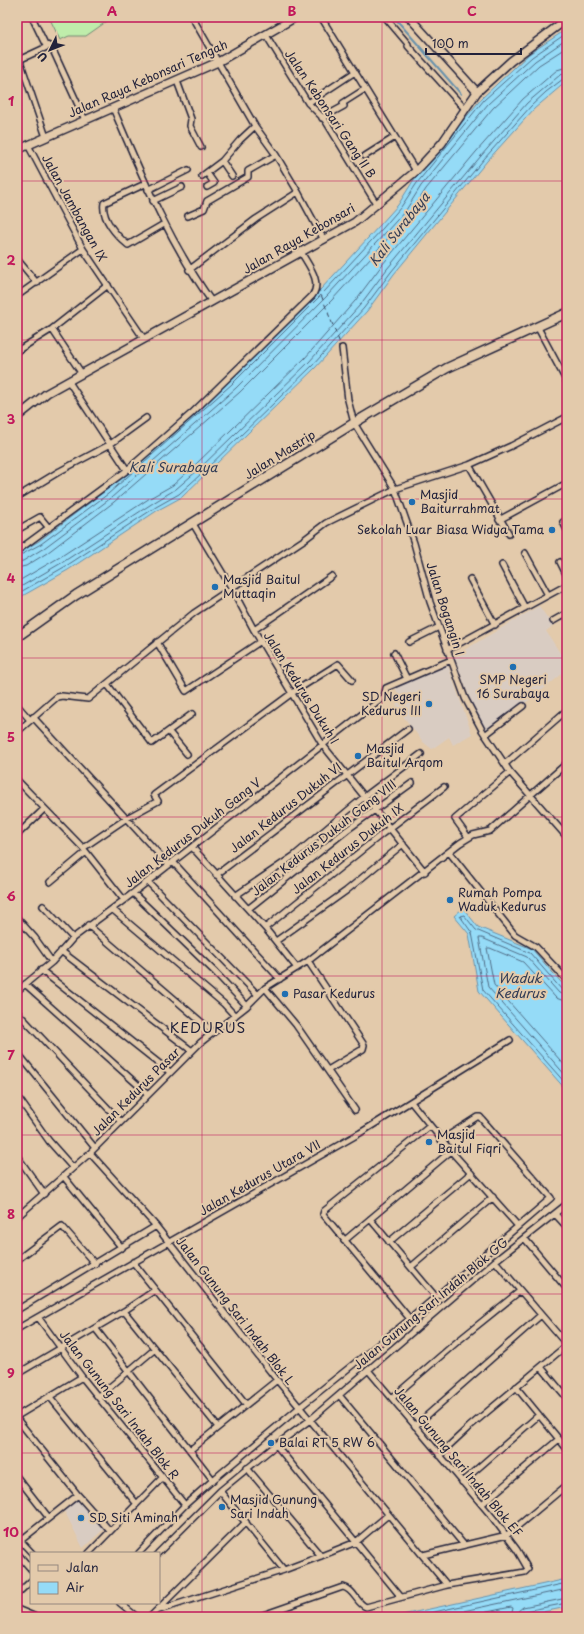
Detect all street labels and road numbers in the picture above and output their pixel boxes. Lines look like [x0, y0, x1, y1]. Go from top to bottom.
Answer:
street label: Jalan Raya Kebonsari Tengah [65, 35, 230, 121]
street label: Jalan Kebonsari Gang II B [281, 46, 381, 181]
street label: Jalan Jambangan IX [38, 151, 112, 264]
street label: Jalan Raya Kebonsari [239, 199, 358, 278]
street label: Jalan Mastrip [240, 425, 319, 483]
street label: Jalan Bogangin I [422, 560, 470, 658]
street label: Jalan Kedurus Dukuh I [260, 628, 344, 747]
street label: Jalan Kedurus Dukuh VI [225, 758, 345, 857]
street label: Jalan Kedurus Dukuh Gang V [120, 773, 265, 891]
street label: Jalan Kedurus Dukuh Gang VIII [247, 775, 400, 900]
street label: Jalan Kedurus Dukuh IX [287, 799, 407, 898]
street label: Jalan Kedurus Pasar [87, 1043, 184, 1140]
street label: Jalan Kedurus Utara VII [195, 1135, 324, 1219]
street label: Jalan Gunung Sari Indah Blok L [172, 1232, 299, 1388]
street label: Jalan Gunung Sari Indah Blok GG [349, 1233, 512, 1374]
street label: Jalan Gunung Sari Indah Blok R [56, 1326, 184, 1483]
street label: Jalan Gunung Sari Indah Blok EF [390, 1382, 527, 1540]

